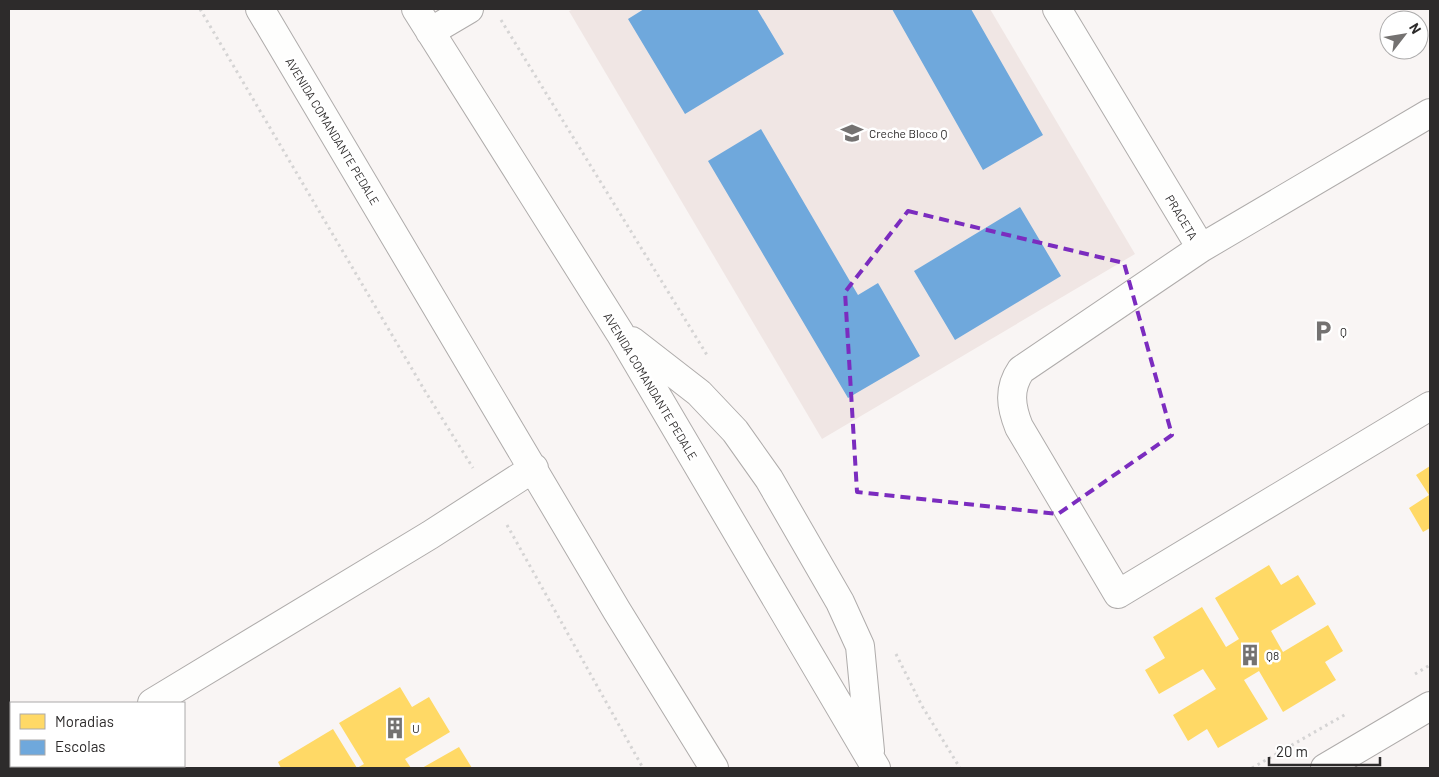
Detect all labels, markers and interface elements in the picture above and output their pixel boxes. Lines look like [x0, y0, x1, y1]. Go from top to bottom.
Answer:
north arrow [1379, 10, 1429, 60]
text: N [1406, 20, 1425, 36]
street label: AVENIDA COMANDANTE PEDALE [283, 55, 383, 207]
school or university icon: Creche Bloco Q [839, 120, 865, 146]
place label: Creche Bloco Q [869, 126, 947, 140]
street label: PRACETA [1163, 192, 1201, 242]
street label: AVENIDA COMANDANTE PEDALE [601, 310, 701, 462]
parking icon: Q [1310, 318, 1336, 344]
place label: Q [1340, 324, 1347, 338]
building icon: Q8 [1237, 642, 1263, 668]
place label: Q8 [1266, 648, 1279, 662]
legend [10, 702, 185, 767]
text: Moradias [55, 712, 114, 730]
building icon: U [382, 715, 408, 741]
place label: U [412, 721, 420, 735]
scale bar [1269, 734, 1380, 766]
text: Escolas [55, 737, 106, 755]
text: 20 m [1276, 742, 1308, 760]

